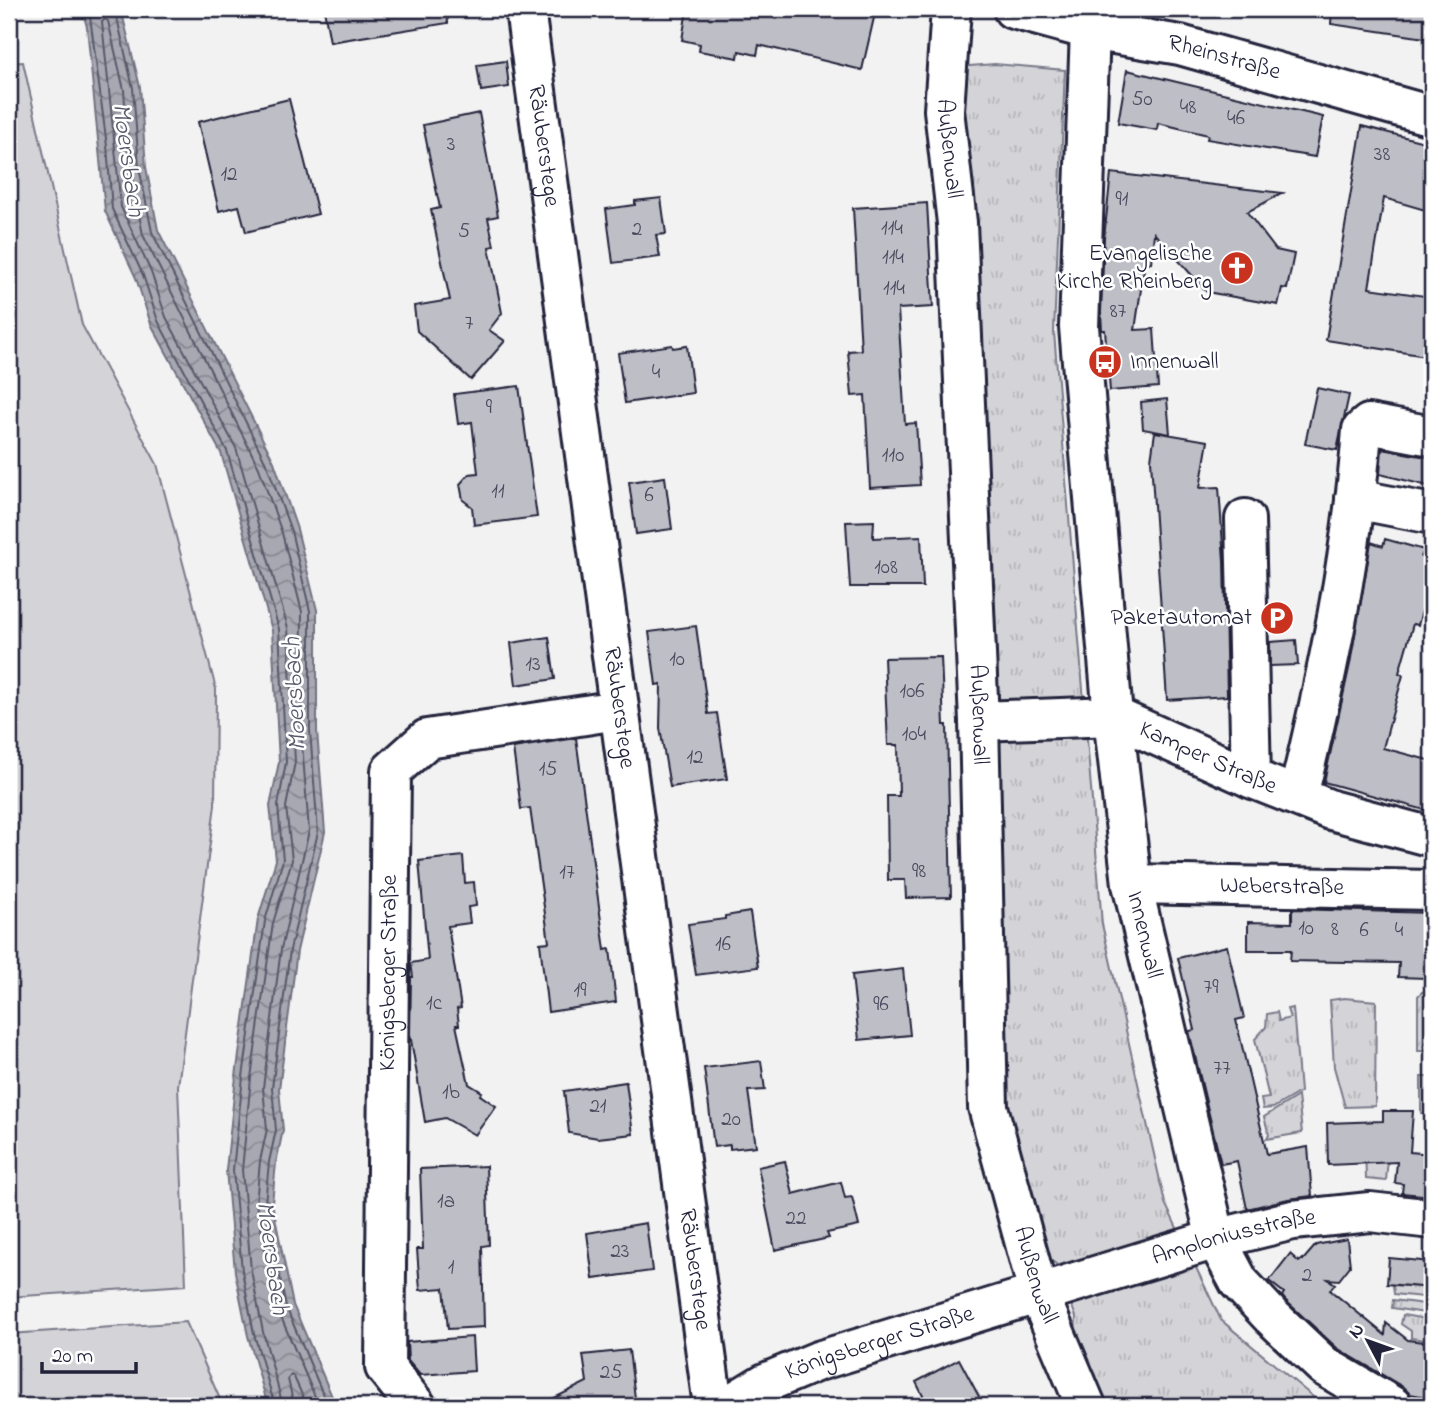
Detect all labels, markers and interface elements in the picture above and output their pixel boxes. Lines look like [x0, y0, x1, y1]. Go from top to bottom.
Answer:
street label: Rheinstraße [1165, 26, 1285, 90]
street label: Räuberstege [518, 83, 569, 209]
house number: 50 [1131, 85, 1153, 115]
house number: 48 [1180, 93, 1196, 123]
street label: Außenwall [926, 97, 972, 200]
water label: Moersbach [100, 101, 154, 220]
house number: 46 [1227, 104, 1245, 134]
house number: 3 [447, 130, 455, 160]
house number: 38 [1374, 140, 1390, 170]
house number: 12 [220, 160, 238, 190]
house number: 91 [1116, 185, 1129, 215]
house number: 114 [881, 214, 903, 244]
house number: 2 [632, 215, 642, 245]
house number: 5 [458, 217, 470, 247]
place label: Evangelische Kirche Rheinberg [1057, 237, 1212, 300]
house number: 114 [882, 243, 904, 273]
church icon: Evangelische Kirche Rheinberg [1218, 249, 1256, 287]
house number: 114 [883, 274, 905, 304]
house number: 87 [1110, 297, 1127, 327]
house number: 7 [465, 309, 474, 339]
bus stop icon: Innenwall [1086, 343, 1124, 381]
place label: Innenwall [1130, 345, 1219, 380]
house number: 4 [652, 358, 661, 388]
house number: 9 [486, 393, 493, 423]
house number: 110 [882, 441, 904, 471]
house number: 11 [491, 477, 505, 507]
house number: 6 [644, 481, 654, 511]
house number: 108 [874, 553, 898, 583]
parking icon: Paketautomat [1258, 599, 1296, 637]
place label: Paketautomat [1110, 601, 1252, 636]
water label: Moersbach [274, 635, 318, 752]
street label: Räuberstege [594, 645, 645, 771]
house number: 10 [669, 645, 685, 675]
house number: 13 [525, 650, 541, 680]
street label: Außenwall [959, 664, 998, 765]
house number: 106 [900, 677, 925, 707]
street label: Kamper Straße [1133, 712, 1282, 804]
house number: 104 [902, 720, 927, 750]
house number: 12 [686, 743, 704, 773]
house number: 15 [539, 755, 557, 785]
house number: 98 [912, 857, 926, 887]
house number: 17 [559, 858, 575, 888]
street label: Weberstraße [1219, 868, 1345, 906]
street label: Königsberger Straße [370, 874, 407, 1071]
street label: Innenwall [1117, 888, 1171, 982]
house number: 10 [1298, 914, 1314, 944]
house number: 8 [1331, 915, 1339, 945]
house number: 6 [1359, 916, 1369, 946]
house number: 4 [1395, 916, 1404, 946]
house number: 16 [715, 930, 731, 960]
house number: 79 [1204, 973, 1219, 1003]
house number: 19 [574, 976, 587, 1006]
house number: 1c [426, 989, 443, 1019]
house number: 96 [873, 990, 889, 1020]
house number: 77 [1213, 1054, 1231, 1084]
house number: 1b [442, 1078, 460, 1108]
house number: 21 [589, 1092, 607, 1122]
house number: 20 [721, 1105, 741, 1135]
house number: 1a [437, 1187, 455, 1217]
water label: Moersbach [244, 1199, 298, 1318]
street label: Amploniusstraße [1148, 1200, 1318, 1275]
house number: 22 [786, 1204, 806, 1234]
street label: Räuberstege [669, 1207, 720, 1333]
street label: Außenwall [1004, 1222, 1067, 1329]
house number: 23 [610, 1237, 630, 1267]
house number: 1 [448, 1253, 455, 1283]
house number: 2 [1302, 1261, 1312, 1291]
street label: Königsberger Straße [780, 1297, 979, 1390]
north arrow [1332, 1306, 1402, 1376]
text: N [1343, 1318, 1372, 1345]
scale bar [42, 1331, 136, 1375]
text: 20 m [52, 1342, 93, 1372]
house number: 25 [600, 1358, 622, 1388]

